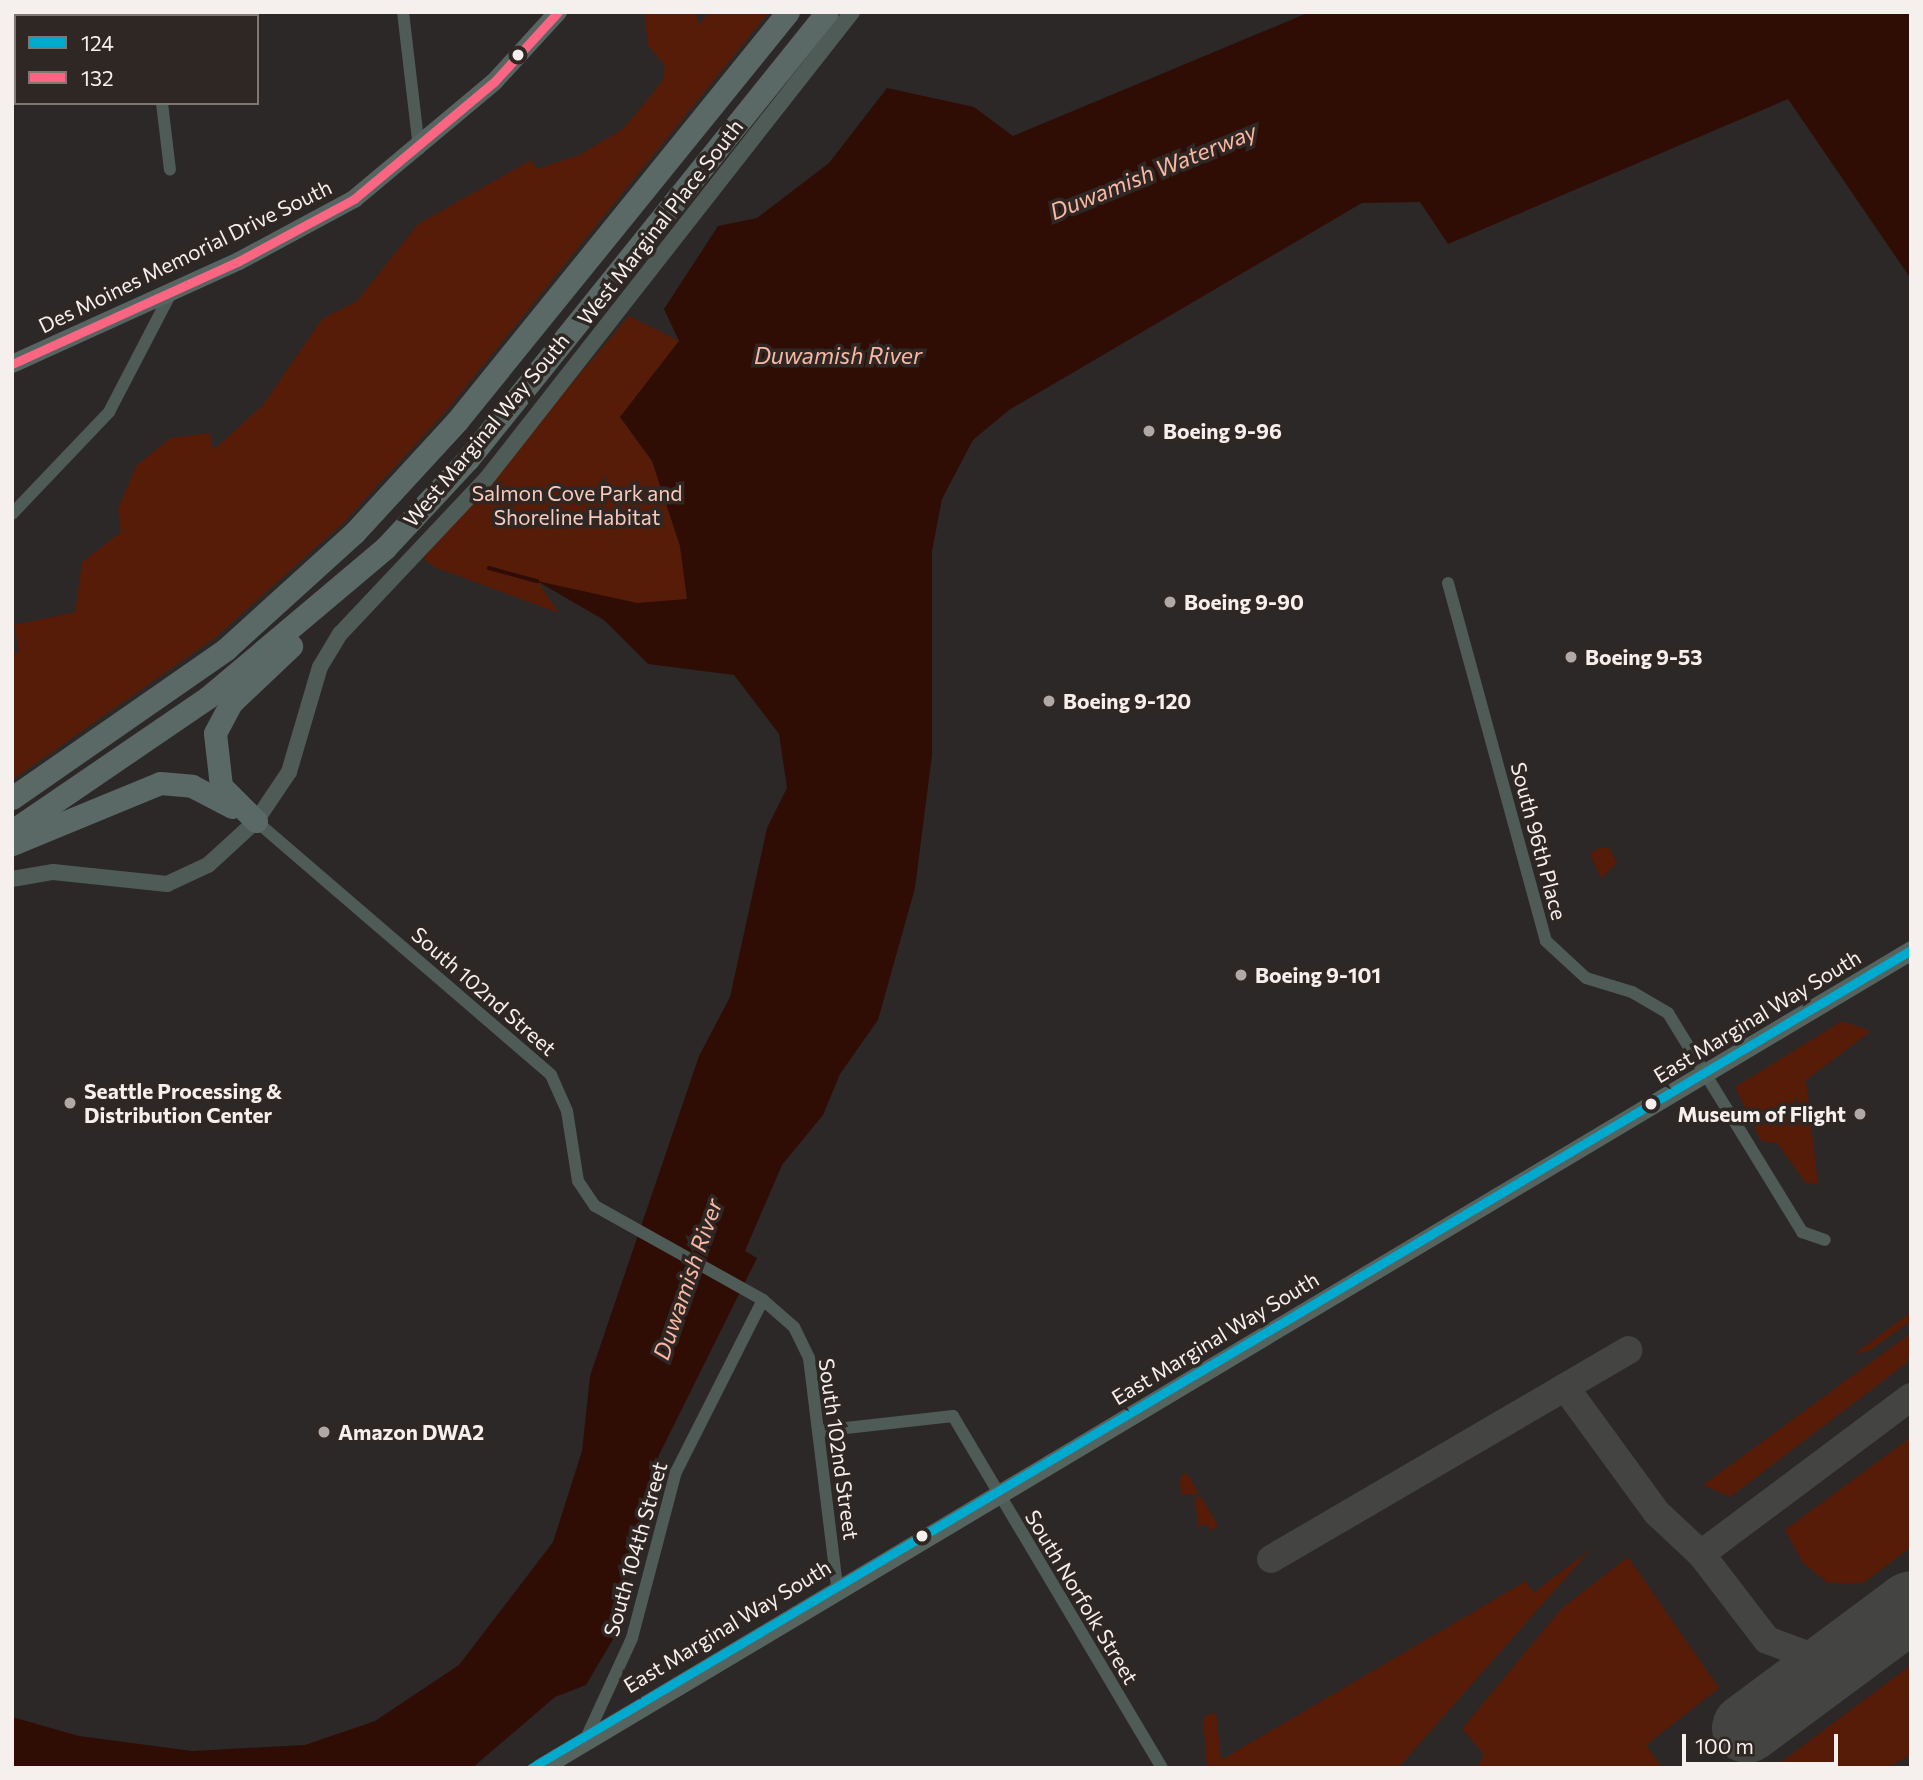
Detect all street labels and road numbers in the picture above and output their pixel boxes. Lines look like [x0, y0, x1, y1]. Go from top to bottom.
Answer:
street label: West Marginal Place South [572, 114, 748, 330]
street label: Des Moines Memorial Drive South [34, 174, 336, 338]
street label: West Marginal Way South [398, 328, 574, 532]
street label: South 96th Place [1506, 759, 1572, 923]
street label: South 102nd Street [407, 921, 561, 1061]
street label: East Marginal Way South [1649, 944, 1865, 1088]
street label: East Marginal Way South [1107, 1266, 1323, 1410]
street label: South 102nd Street [814, 1357, 864, 1541]
street label: South 104th Street [598, 1459, 672, 1639]
street label: South Norfolk Street [1020, 1505, 1144, 1689]
street label: East Marginal Way South [619, 1554, 835, 1698]

